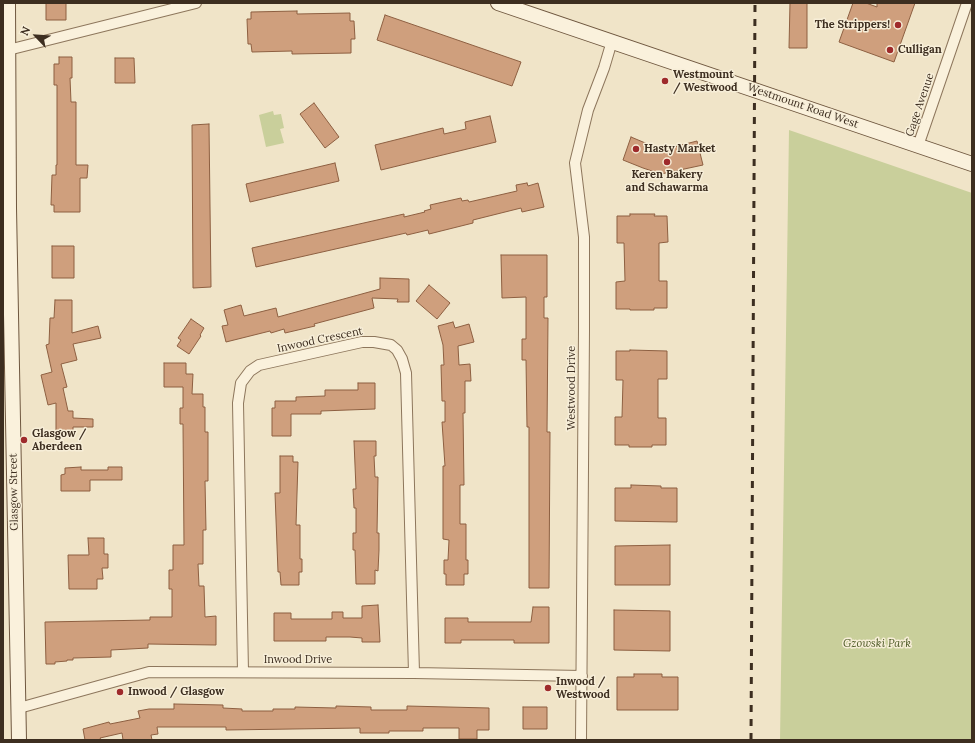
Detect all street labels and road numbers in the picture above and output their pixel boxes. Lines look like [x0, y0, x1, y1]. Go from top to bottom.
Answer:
street label: Gage Avenue [903, 72, 937, 138]
street label: Westmount Road West [746, 81, 860, 131]
street label: Inwood Crescent [276, 324, 364, 356]
street label: Westwood Drive [565, 346, 579, 430]
street label: Glasgow Street [7, 453, 21, 531]
street label: Inwood Drive [264, 653, 332, 667]

